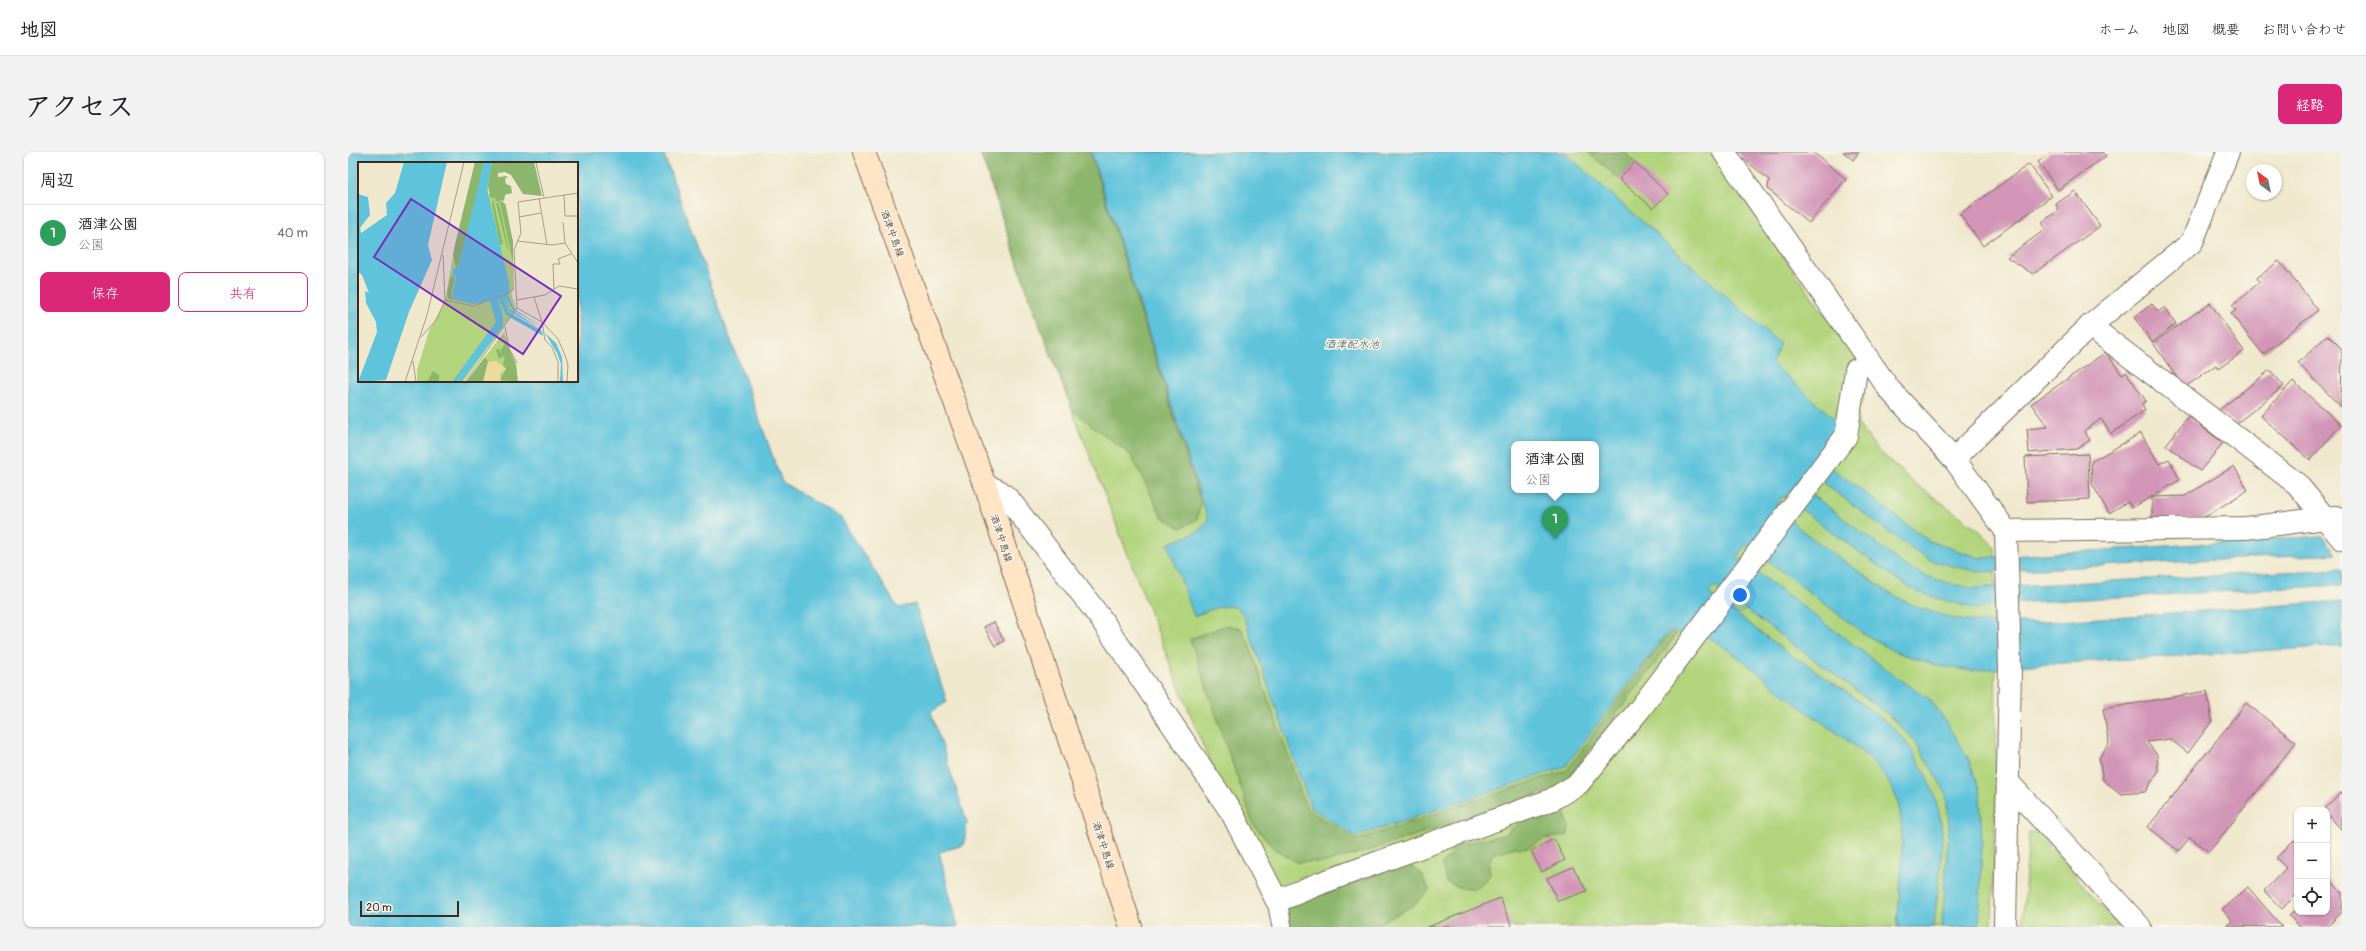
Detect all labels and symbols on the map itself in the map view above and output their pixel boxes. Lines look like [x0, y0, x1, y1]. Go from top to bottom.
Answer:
inset map [358, 162, 578, 382]
north arrow [2246, 164, 2282, 200]
street label: 酒津中島線 [878, 208, 906, 259]
water label: 酒津配水池 [1325, 338, 1380, 351]
pin: 1 [1542, 506, 1568, 539]
street label: 酒津中島線 [988, 513, 1014, 564]
your location [1730, 585, 1750, 605]
street label: 酒津中島線 [1090, 820, 1116, 871]
scale bar [360, 899, 459, 918]

